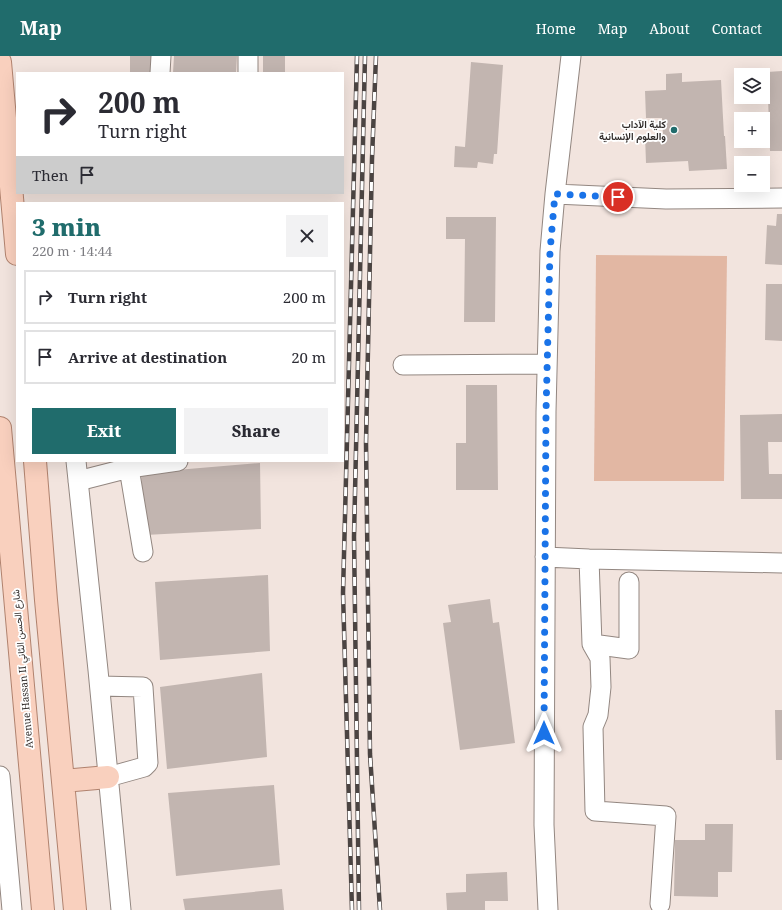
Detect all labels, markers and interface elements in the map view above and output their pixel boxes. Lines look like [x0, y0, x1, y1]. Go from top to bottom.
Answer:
text: Map [20, 15, 62, 41]
text: Home [536, 19, 576, 38]
text: Map [598, 19, 627, 38]
text: About [649, 19, 690, 38]
text: Contact [712, 19, 762, 38]
map controls [734, 68, 770, 192]
button: layers [734, 68, 770, 104]
text: 200 m [98, 83, 180, 121]
icon: right [32, 88, 84, 140]
button: + [734, 112, 770, 148]
place label: كلية الآداب والعلوم الإنسانية [599, 117, 666, 143]
text: Turn right [98, 119, 187, 143]
marker: كلية الآداب والعلوم الإنسانية [669, 125, 679, 135]
button: − [734, 156, 770, 192]
icon: arrive [76, 164, 98, 186]
text: Then [32, 165, 68, 185]
pin [601, 180, 635, 214]
icon: arrive [607, 186, 629, 208]
text: 3 min [32, 210, 101, 243]
button: close [286, 215, 328, 257]
text: 220 m · 14:44 [32, 242, 112, 260]
icon: right [34, 286, 56, 308]
text: Turn right [68, 287, 147, 307]
text: 200 m [283, 287, 326, 307]
icon: arrive [34, 346, 56, 368]
text: Arrive at destination [68, 347, 227, 367]
text: 20 m [291, 347, 326, 367]
button: Exit [32, 408, 176, 454]
button: Share [184, 408, 328, 454]
street label: Avenue Hassan II شارع الحسن الثاني [8, 589, 38, 749]
position arrow [523, 712, 565, 754]

